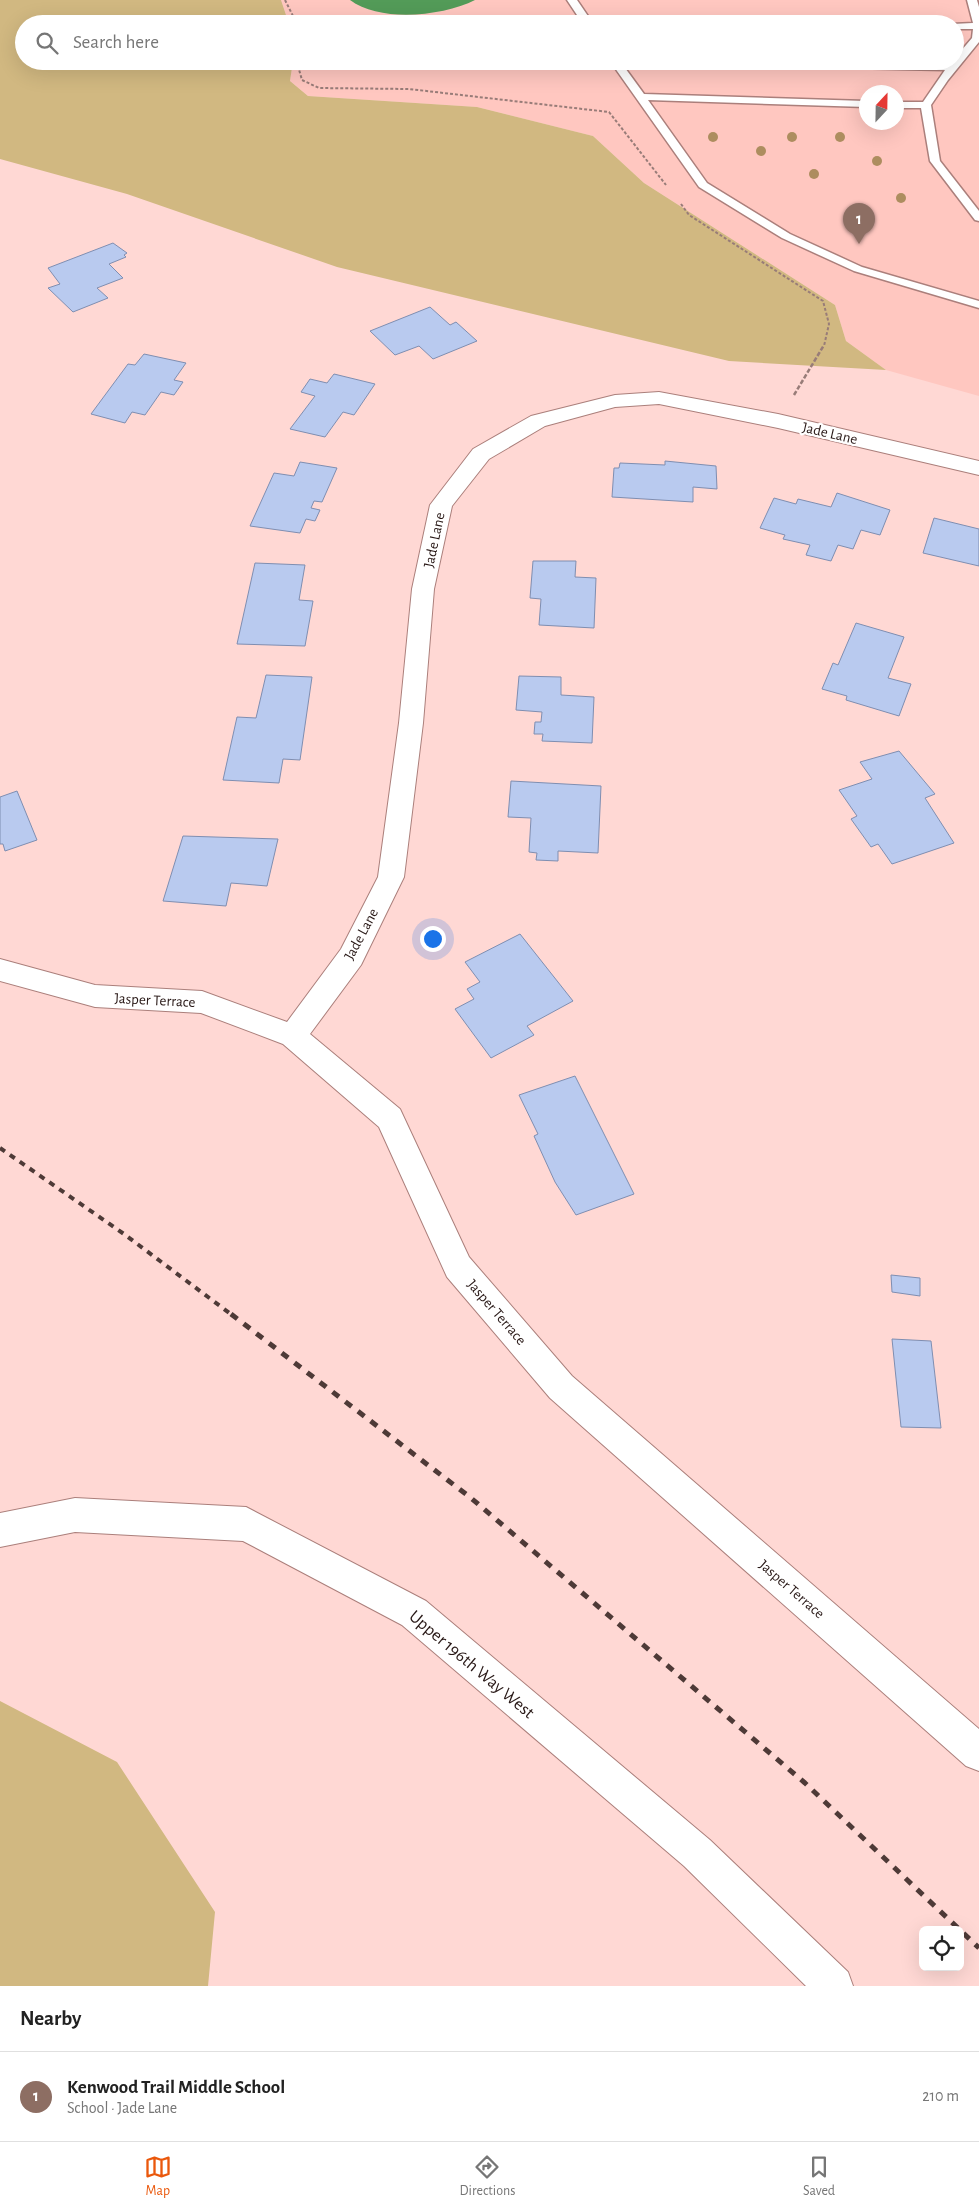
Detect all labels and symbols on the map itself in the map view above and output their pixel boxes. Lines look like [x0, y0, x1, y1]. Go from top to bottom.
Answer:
north arrow [859, 85, 904, 130]
pin: 1 [843, 203, 875, 244]
street label: Jade Lane [801, 420, 859, 447]
street label: Jade Lane [421, 511, 448, 569]
street label: Jade Lane [342, 906, 381, 963]
your location [420, 926, 446, 952]
street label: Jasper Terrace [114, 991, 196, 1010]
street label: Jasper Terrace [464, 1277, 529, 1348]
street label: Jasper Terrace [756, 1557, 827, 1622]
street label: Upper 196th Way West [405, 1607, 538, 1722]

